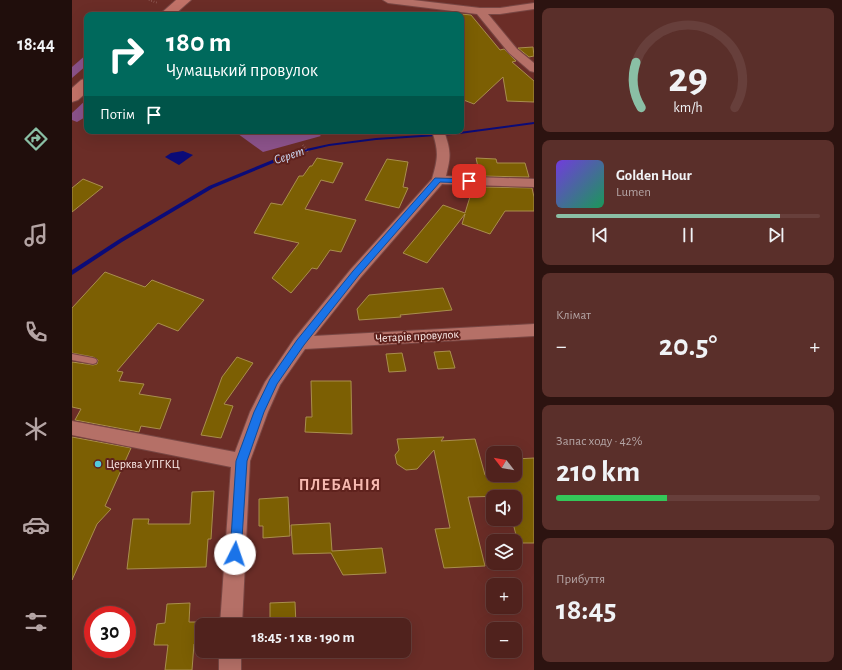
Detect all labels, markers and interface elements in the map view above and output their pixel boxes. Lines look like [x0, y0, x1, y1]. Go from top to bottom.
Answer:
icon: right [100, 28, 152, 80]
text: 180 m [166, 29, 231, 57]
text: 18:44 [17, 36, 55, 54]
text: 29 [668, 58, 708, 99]
text: Чумацький провулок [166, 62, 318, 80]
text: km/h [673, 101, 703, 115]
icon: arrive [143, 104, 165, 126]
text: Потім [100, 107, 135, 122]
icon: directions [22, 125, 50, 153]
water label: Серет [272, 145, 306, 167]
pin [452, 164, 486, 198]
text: Golden Hour [616, 168, 692, 183]
icon: arrive [458, 170, 480, 192]
text: Lumen [616, 186, 651, 199]
icon: music [22, 221, 50, 249]
icon: previous [589, 224, 611, 246]
icon: pause [677, 224, 699, 246]
icon: next [765, 224, 787, 246]
text: Клімат [556, 309, 591, 322]
icon: phone [22, 318, 50, 346]
street label: Четарів провулок [375, 328, 460, 345]
text: 20.5° [659, 331, 717, 361]
text: − [556, 335, 567, 357]
text: + [809, 335, 820, 357]
icon: climate [22, 415, 50, 443]
text: Запас ходу · 42% [556, 435, 642, 448]
north arrow [486, 446, 522, 482]
map controls [486, 446, 522, 658]
text: 210 km [556, 457, 640, 487]
place label: Церква УПГКЦ [106, 458, 180, 470]
marker: Церква УПГКЦ [93, 459, 103, 469]
district label: ПЛЕБАНІЯ [299, 477, 381, 493]
button: sound [486, 490, 522, 526]
icon: car [22, 511, 50, 539]
position arrow [214, 533, 256, 575]
button: layers [486, 534, 522, 570]
text: Прибуття [556, 573, 605, 586]
button: + [486, 578, 522, 614]
text: 18:45 [556, 595, 617, 625]
speed limit sign: 30 [84, 606, 136, 658]
icon: filters [22, 608, 50, 636]
button: − [486, 622, 522, 658]
text: 18:45 · 1 хв · 190 m [251, 630, 355, 645]

